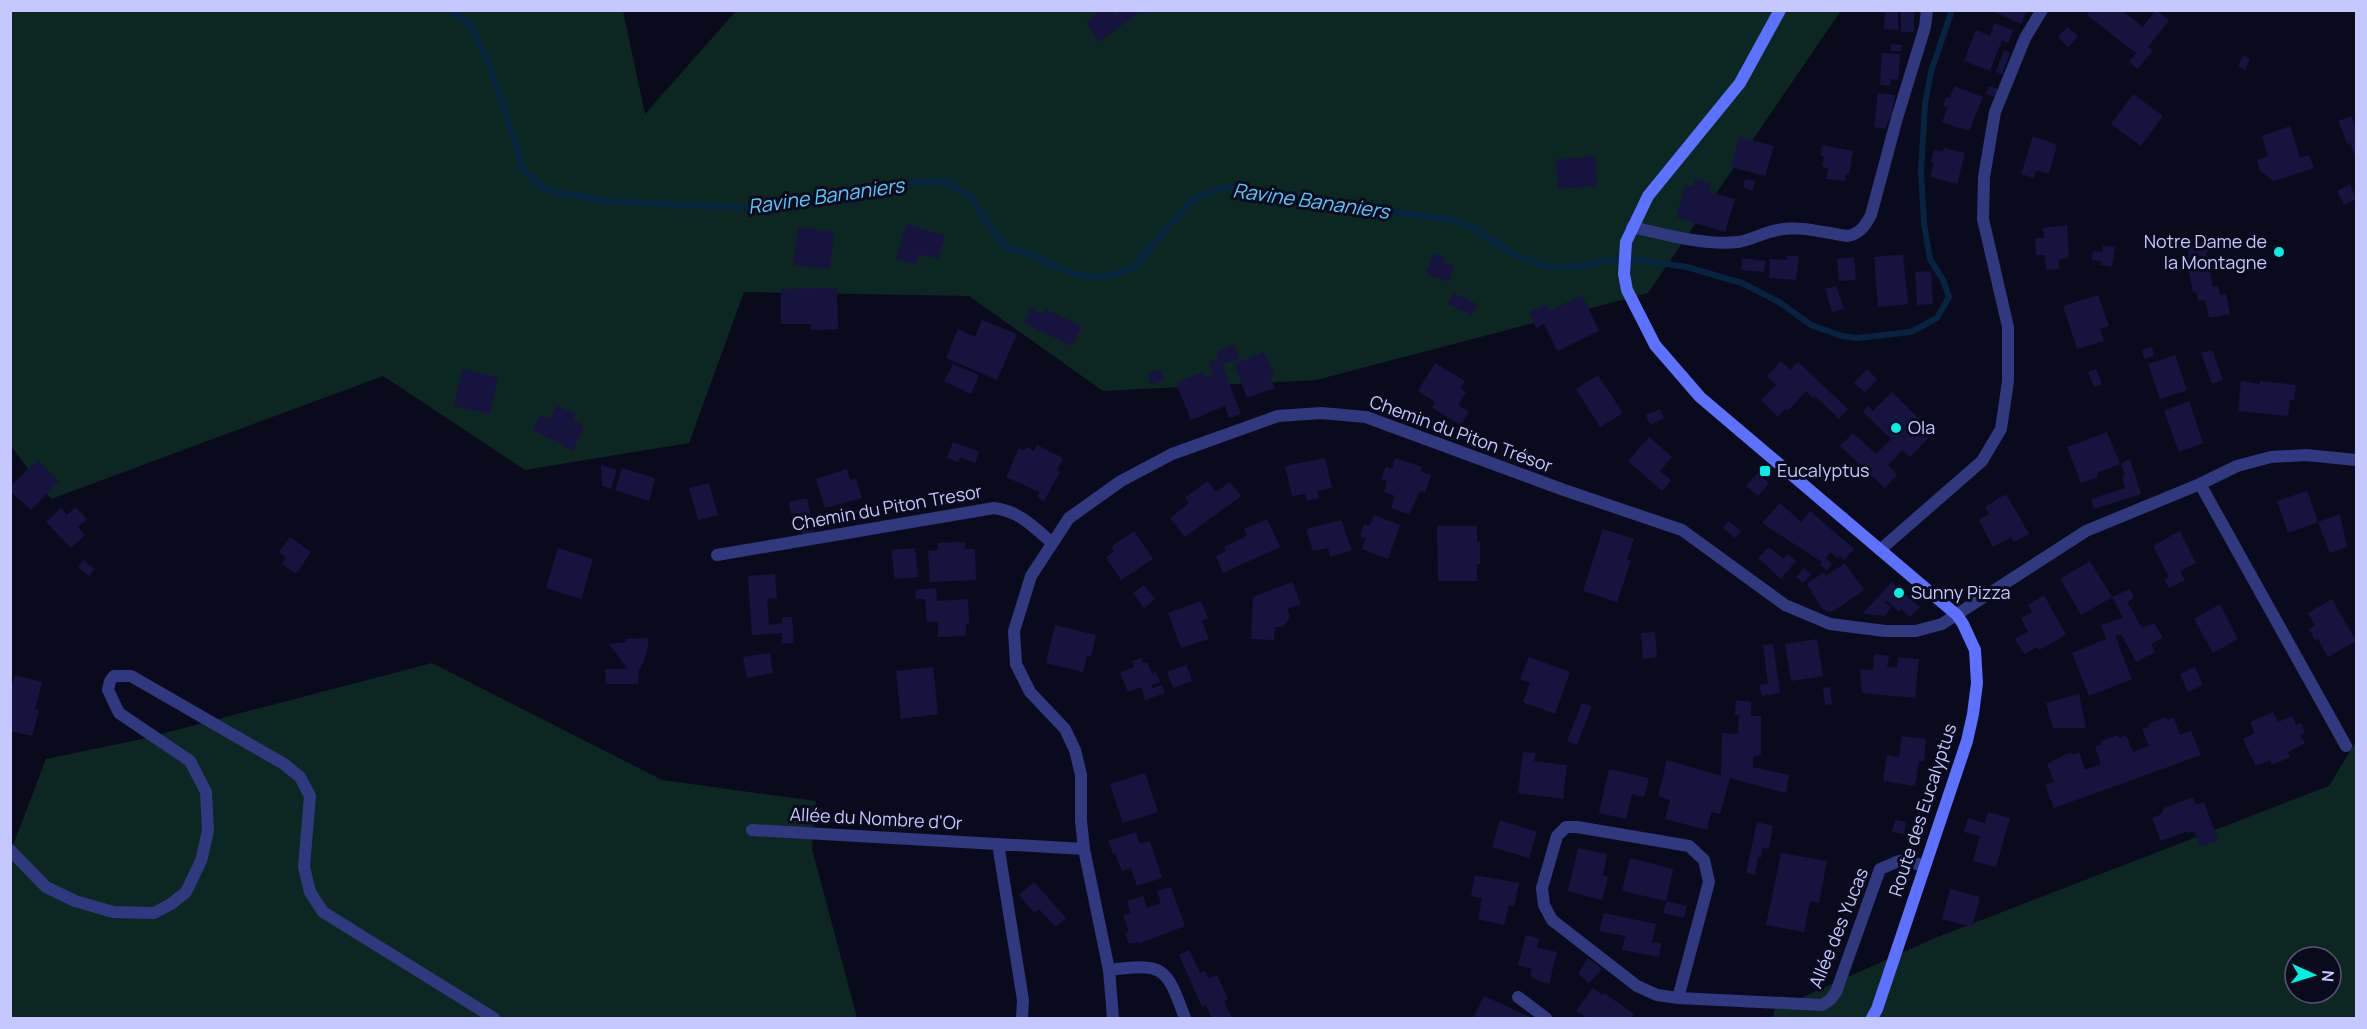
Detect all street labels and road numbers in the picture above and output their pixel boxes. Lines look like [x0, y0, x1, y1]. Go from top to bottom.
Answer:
street label: Chemin du Piton Trésor [1367, 389, 1557, 477]
street label: Chemin du Piton Tresor [790, 478, 984, 536]
street label: Route des Eucalyptus [1883, 720, 1961, 899]
street label: Allée du Nombre d'Or [789, 801, 963, 835]
street label: Allée des Yucas [1803, 864, 1873, 991]

